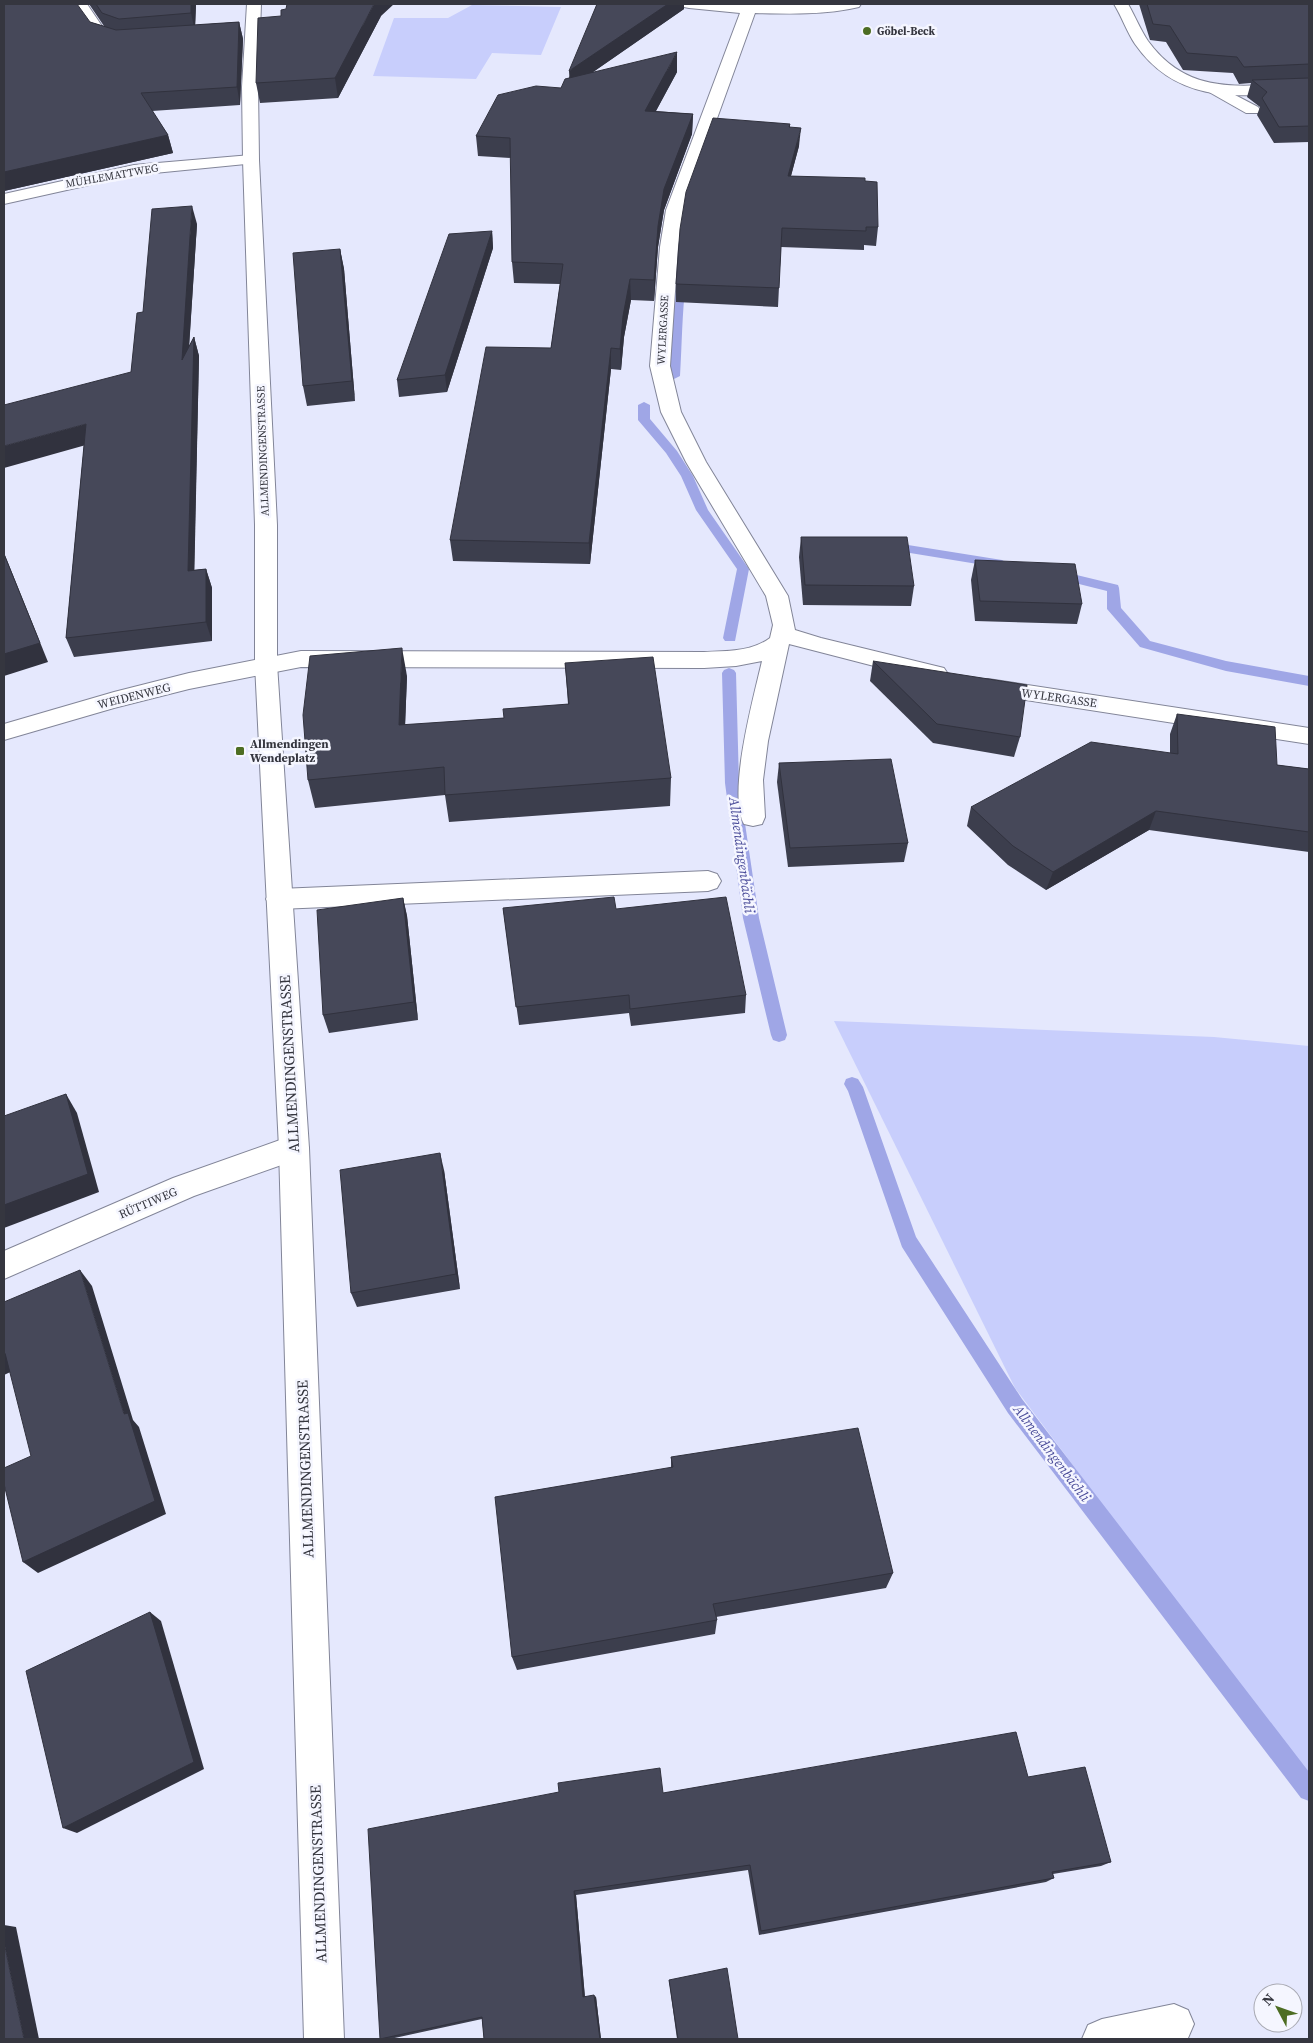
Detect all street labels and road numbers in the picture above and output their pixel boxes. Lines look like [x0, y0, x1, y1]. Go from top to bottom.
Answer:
street label: MÜHLEMATTWEG [64, 159, 160, 192]
street label: WYLERGASSE [654, 294, 672, 365]
street label: ALLMENDINGENSTRASSE [253, 385, 273, 516]
street label: WEIDENWEG [96, 679, 172, 713]
street label: WYLERGASSE [1020, 685, 1098, 711]
street label: ALLMENDINGENSTRASSE [274, 975, 304, 1153]
street label: RÜTTIWEG [116, 1184, 180, 1222]
street label: ALLMENDINGENSTRASSE [291, 1380, 319, 1558]
street label: ALLMENDINGENSTRASSE [304, 1785, 332, 1963]

